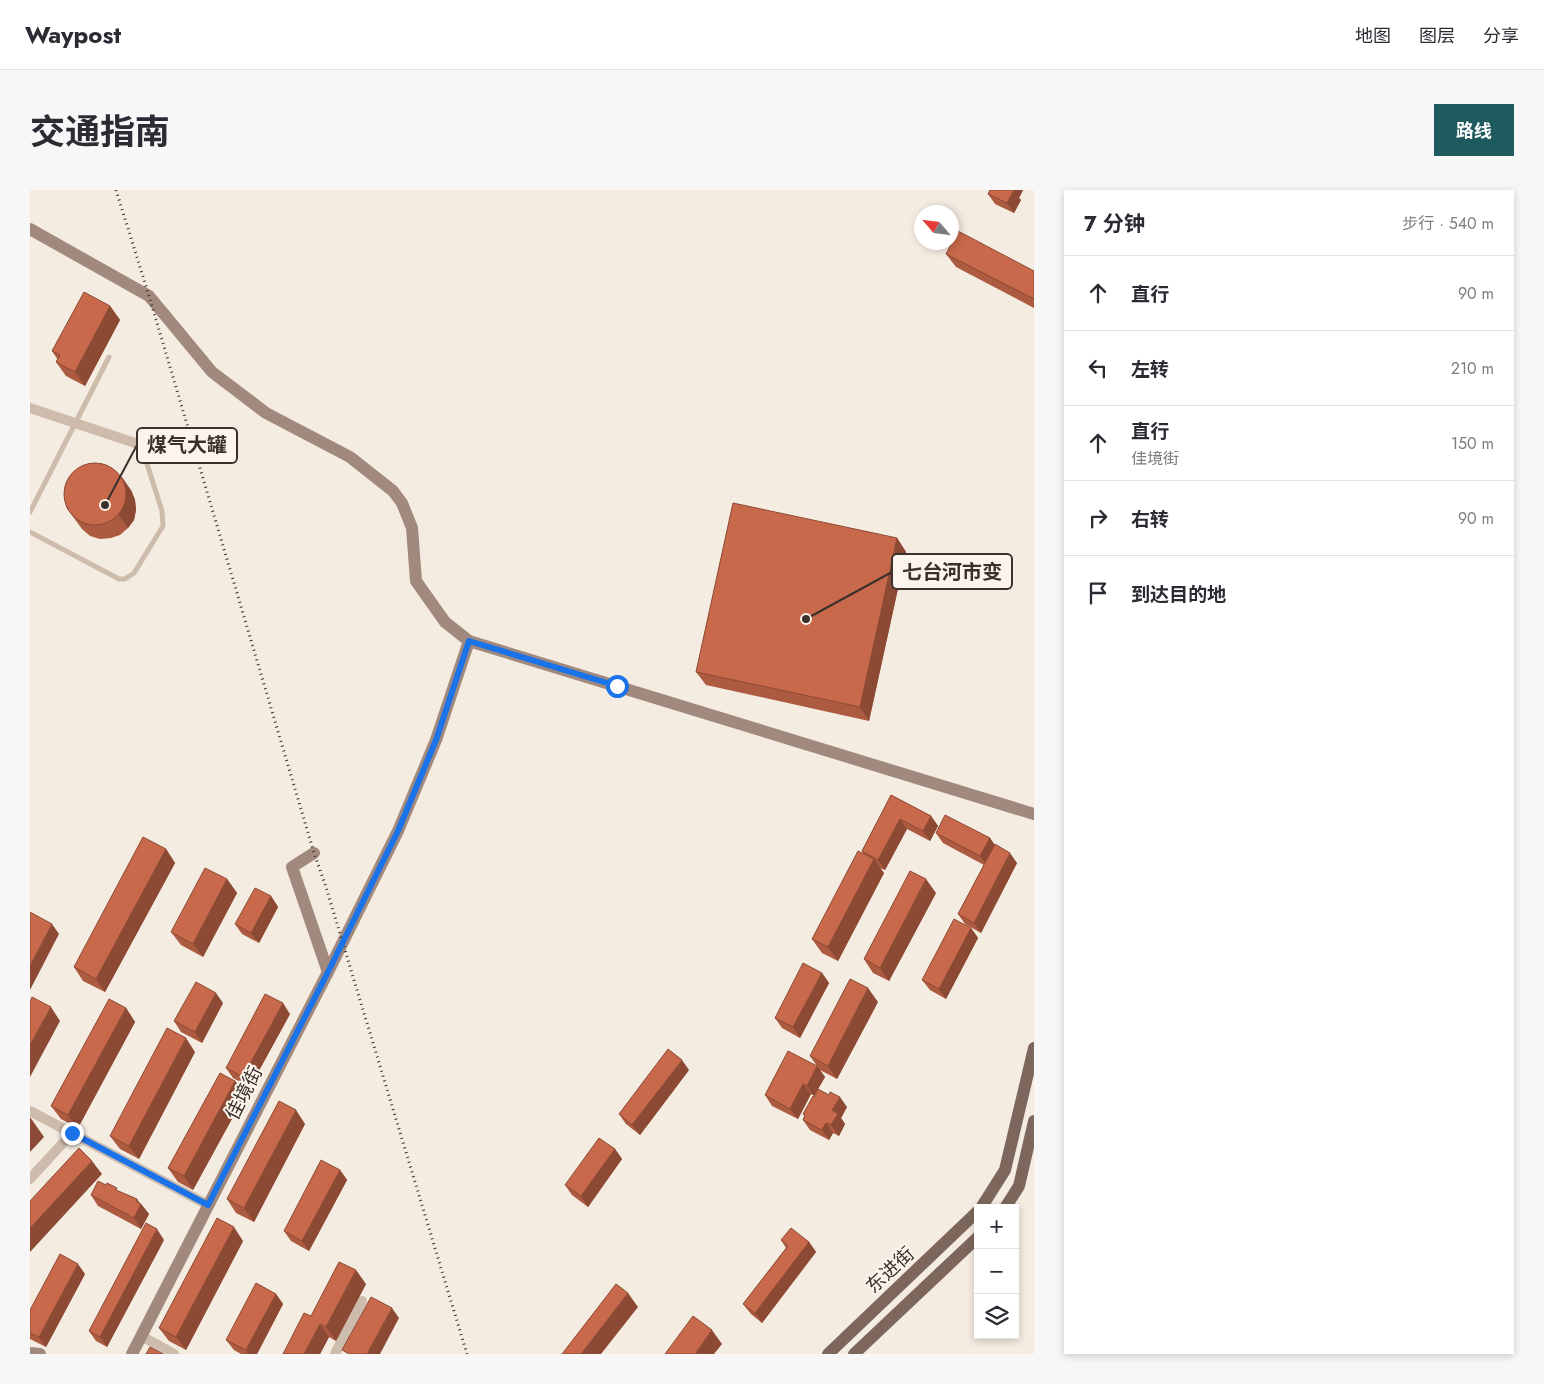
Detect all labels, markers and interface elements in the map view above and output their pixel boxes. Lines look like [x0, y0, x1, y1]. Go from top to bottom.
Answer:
text: Waypost [25, 17, 121, 52]
text: 地图 [1355, 23, 1391, 49]
text: 图层 [1419, 23, 1455, 49]
text: 分享 [1483, 23, 1519, 49]
button: 路线 [1434, 104, 1514, 156]
text: 交通指南 [30, 107, 170, 157]
north arrow [914, 205, 959, 250]
text: 7 分钟 [1084, 209, 1145, 239]
text: 步行 · 540 m [1402, 212, 1494, 235]
icon: ahead [1084, 279, 1112, 307]
text: 直行 [1131, 281, 1169, 308]
text: 90 m [1458, 282, 1494, 305]
icon: left [1084, 354, 1112, 382]
text: 左转 [1131, 356, 1169, 383]
text: 210 m [1451, 357, 1494, 380]
text: 直行 [1131, 418, 1169, 445]
callout: 煤气大罐 [137, 428, 237, 463]
icon: ahead [1084, 429, 1112, 457]
text: 煤气大罐 [147, 431, 227, 460]
text: 150 m [1451, 432, 1494, 455]
text: 佳境街 [1131, 447, 1179, 470]
icon: right [1084, 504, 1112, 532]
text: 右转 [1131, 506, 1169, 533]
text: 90 m [1458, 507, 1494, 530]
callout: 七台河市变 [892, 554, 1012, 589]
text: 七台河市变 [902, 558, 1002, 587]
icon: arrive [1084, 579, 1112, 607]
text: 到达目的地 [1131, 581, 1226, 608]
route start [606, 675, 629, 698]
street label: 佳境街 [219, 1061, 269, 1125]
route end [61, 1122, 84, 1145]
map controls [974, 1204, 1019, 1339]
button: + [974, 1204, 1019, 1249]
street label: 东进街 [860, 1241, 920, 1299]
button: − [974, 1249, 1019, 1294]
button: layers [974, 1294, 1019, 1339]

